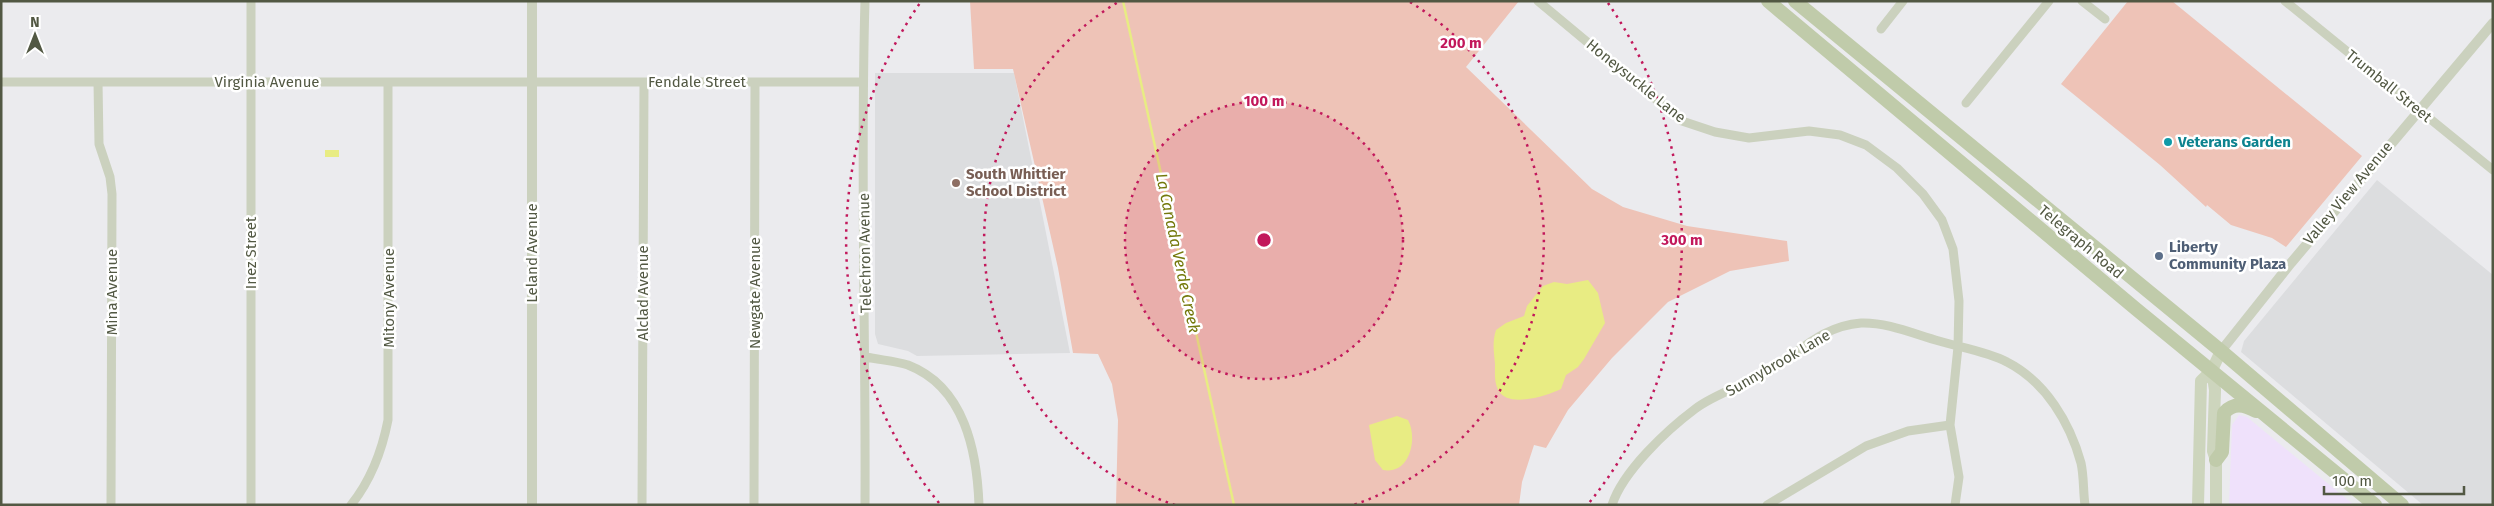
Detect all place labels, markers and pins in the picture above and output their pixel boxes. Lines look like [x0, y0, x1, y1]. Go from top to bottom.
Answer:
place label: Veterans Garden [2177, 133, 2291, 151]
marker: Veterans Garden [2162, 136, 2174, 148]
place label: South Whittier School District [966, 165, 1067, 200]
marker: South Whittier School District [950, 177, 962, 189]
centre of rings [1255, 231, 1273, 249]
place label: Liberty Community Plaza [2169, 238, 2286, 273]
marker: Liberty Community Plaza [2153, 250, 2165, 262]

